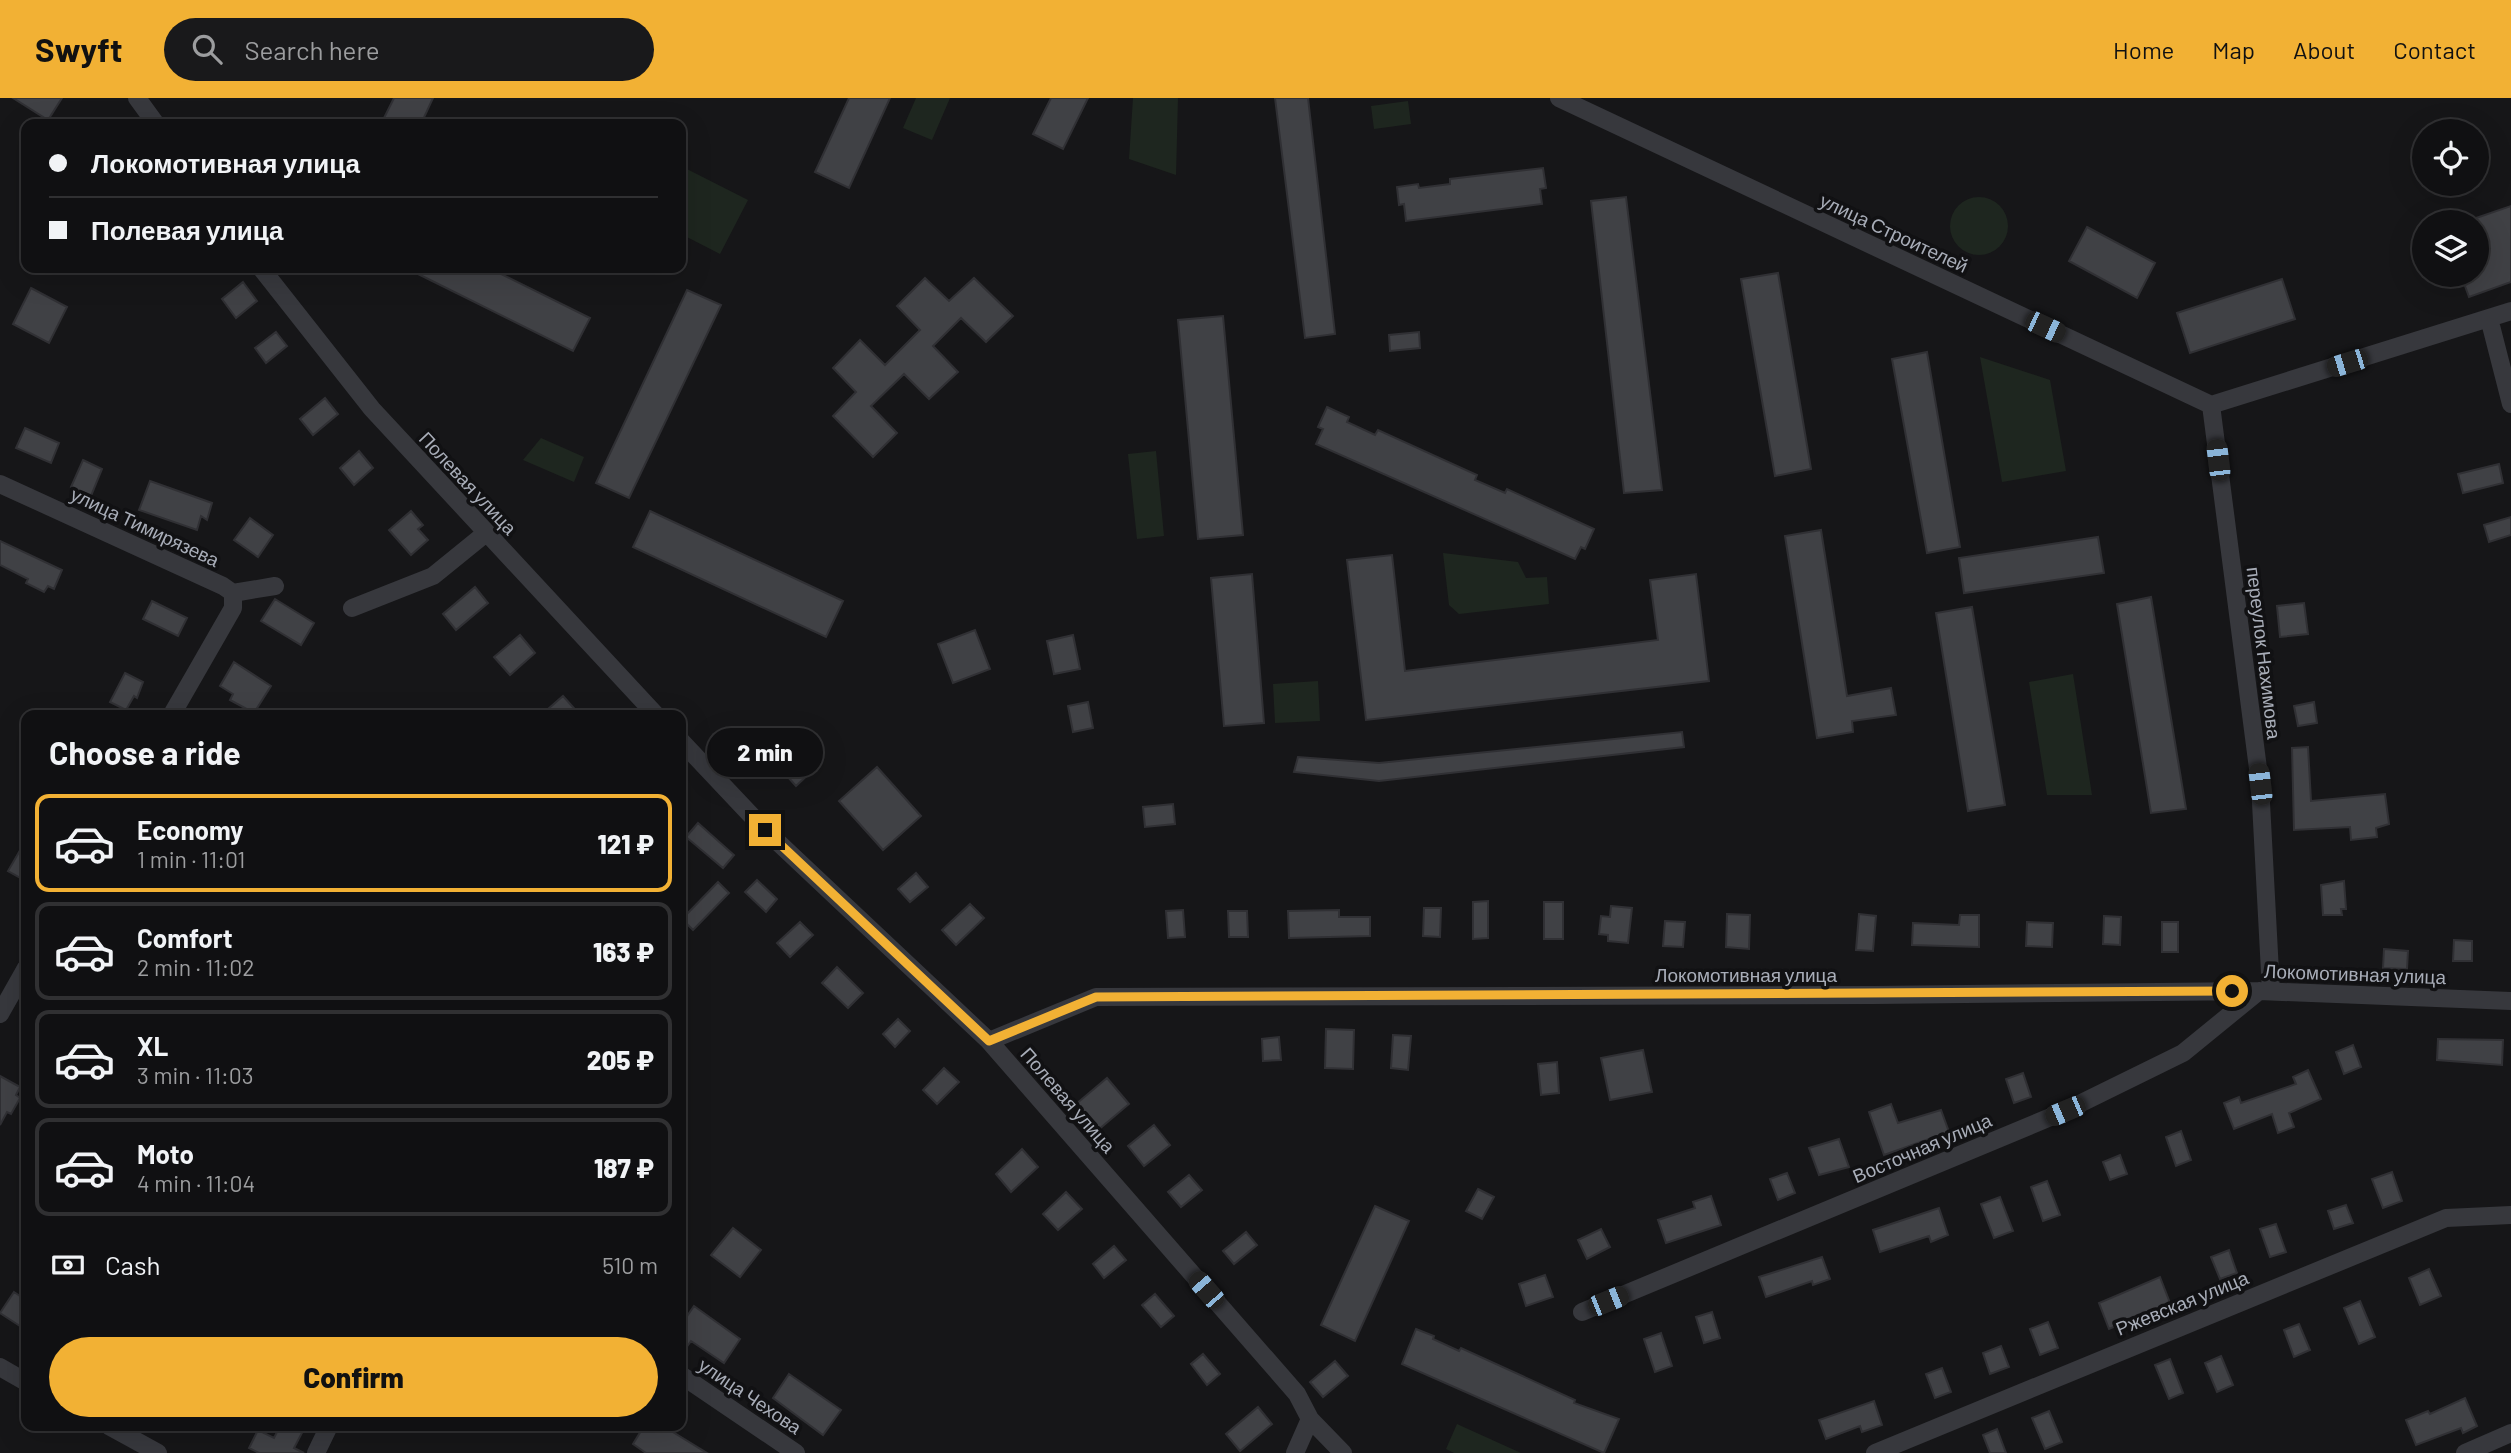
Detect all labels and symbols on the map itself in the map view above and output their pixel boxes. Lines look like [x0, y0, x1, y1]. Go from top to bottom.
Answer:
street label: улица Строителей [1816, 188, 1972, 277]
car [2022, 309, 2069, 345]
car [2324, 347, 2371, 379]
street label: Полевая улица [415, 426, 522, 539]
car [2206, 438, 2231, 482]
street label: улица Тимирязева [67, 482, 224, 571]
street label: переулок Нахимова [2243, 566, 2287, 741]
callout: 2 min [707, 728, 823, 778]
car [2248, 762, 2273, 806]
route end [749, 814, 781, 846]
street label: Локомотивная улица [2264, 959, 2447, 988]
street label: Локомотивная улица [1655, 963, 1837, 986]
route start [2216, 975, 2248, 1007]
street label: Полевая улица [1016, 1042, 1121, 1157]
car [2042, 1093, 2089, 1129]
street label: Восточная улица [1849, 1108, 1995, 1187]
street label: Ржевская улица [2112, 1265, 2252, 1340]
car [1185, 1267, 1228, 1313]
car [1585, 1283, 1632, 1319]
street label: улица Чехова [694, 1353, 806, 1439]

